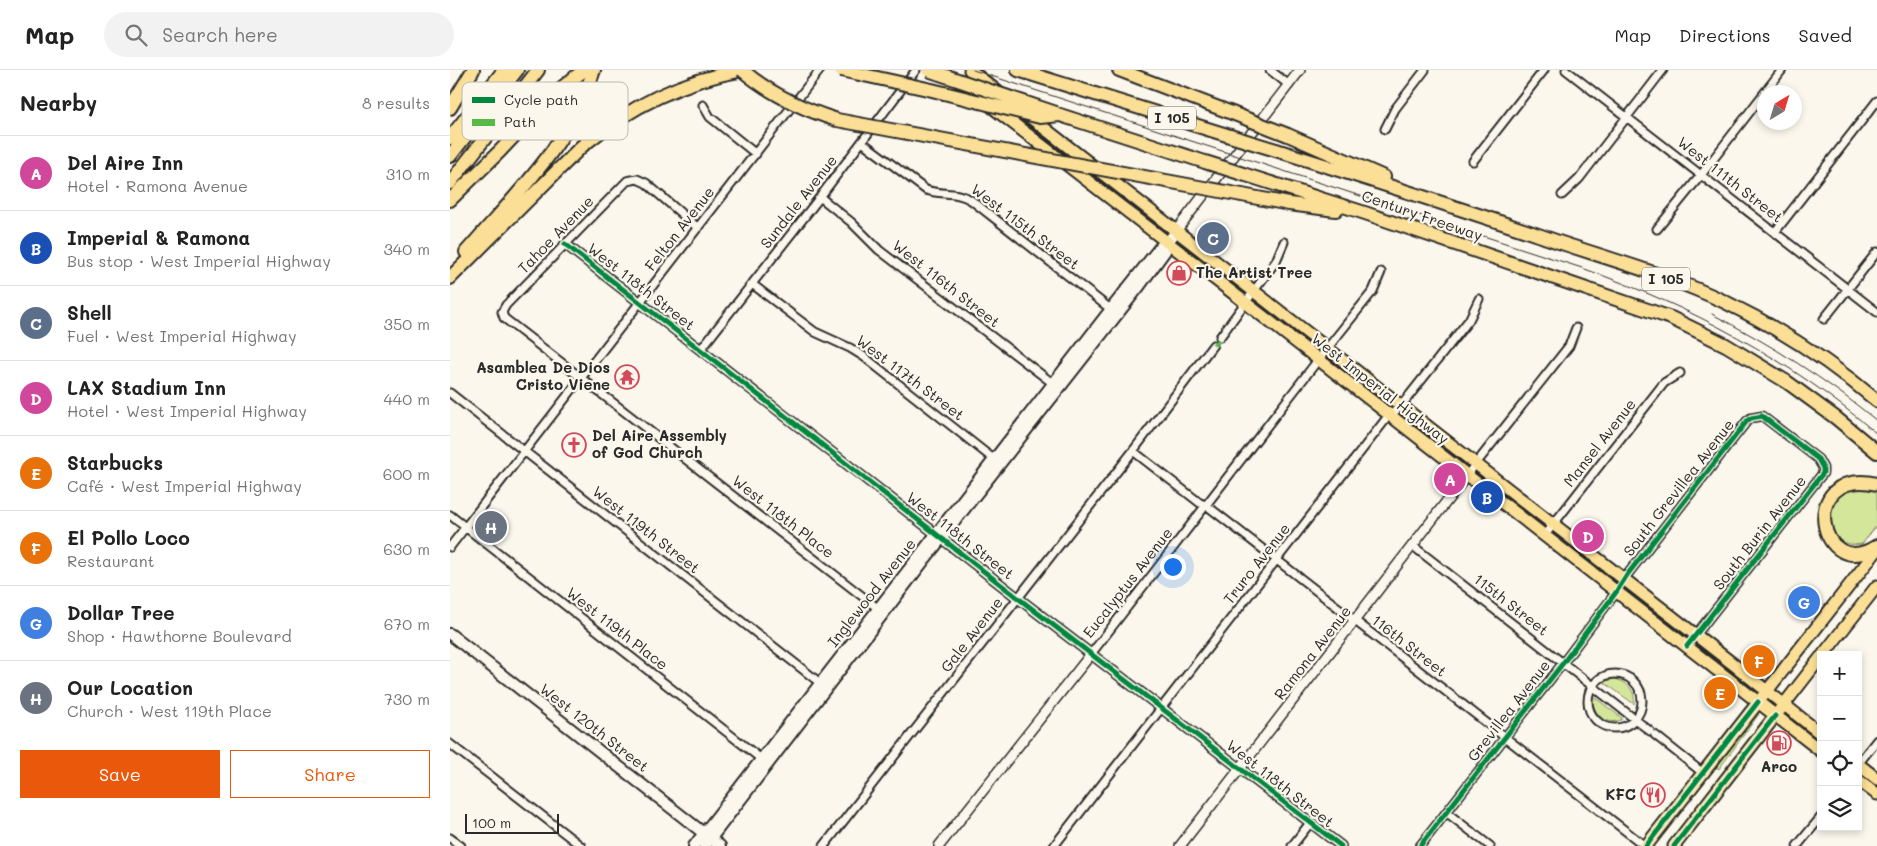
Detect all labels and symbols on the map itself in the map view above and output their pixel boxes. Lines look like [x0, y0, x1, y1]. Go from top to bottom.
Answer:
legend [462, 82, 628, 140]
north arrow [1757, 85, 1802, 130]
text: Cycle path [504, 90, 578, 109]
road number: I 105 [1148, 106, 1196, 129]
text: Path [504, 112, 535, 131]
street label: West 111th Street [1674, 132, 1788, 227]
street label: Sundale Avenue [755, 150, 841, 252]
street label: West 115th Street [967, 179, 1084, 274]
street label: Felton Avenue [640, 182, 718, 275]
street label: Century Freeway [1359, 185, 1486, 245]
street label: Tahoe Avenue [513, 191, 598, 278]
pin: C [1197, 219, 1229, 257]
street label: West 116th Street [889, 235, 1004, 331]
street label: West 118th Street [584, 238, 699, 334]
shop icon: The Artist Tree [1166, 260, 1192, 286]
place label: The Artist Tree [1196, 262, 1312, 282]
road number: I 105 [1642, 268, 1690, 290]
street label: West Imperial Highway [1308, 328, 1454, 448]
street label: West 117th Street [852, 330, 969, 424]
place label: Asamblea De Dios Cristo Viene [476, 357, 610, 394]
temple icon: Asamblea De Dios Cristo Viene [614, 364, 640, 390]
street label: Mansel Avenue [1558, 394, 1640, 491]
street label: South Grevillea Avenue [1618, 415, 1738, 560]
place label: Del Aire Assembly of God Church [592, 425, 727, 462]
church icon: Del Aire Assembly of God Church [561, 432, 587, 458]
pin: A [1434, 460, 1466, 498]
street label: West 118th Place [729, 470, 839, 562]
street label: South Burin Avenue [1708, 471, 1810, 594]
pin: B [1471, 478, 1503, 516]
street label: West 119th Street [589, 481, 704, 577]
street label: West 118th Street [903, 487, 1018, 583]
pin: H [475, 508, 507, 546]
pin: D [1572, 517, 1604, 555]
street label: Truro Avenue [1218, 519, 1294, 608]
street label: Eucalyptus Avenue [1078, 523, 1177, 642]
street label: Inglewood Avenue [823, 534, 920, 651]
your location [1160, 554, 1186, 580]
street label: 115th Street [1470, 569, 1553, 640]
street label: West 119th Place [563, 582, 672, 674]
pin: G [1788, 583, 1820, 621]
street label: Gale Avenue [936, 593, 1007, 676]
street label: Ramona Avenue [1269, 601, 1355, 704]
street label: 116th Street [1368, 610, 1451, 681]
pin: F [1743, 642, 1775, 680]
street label: Grevillea Avenue [1462, 656, 1554, 765]
pin: E [1704, 674, 1736, 712]
street label: West 120th Street [536, 678, 653, 776]
fuel station icon: Arco [1766, 730, 1792, 756]
street label: West 118th Street [1223, 735, 1338, 831]
place label: Arco [1761, 756, 1797, 776]
restaurant icon: KFC [1640, 782, 1666, 808]
place label: KFC [1605, 784, 1636, 804]
scale bar [465, 811, 559, 834]

